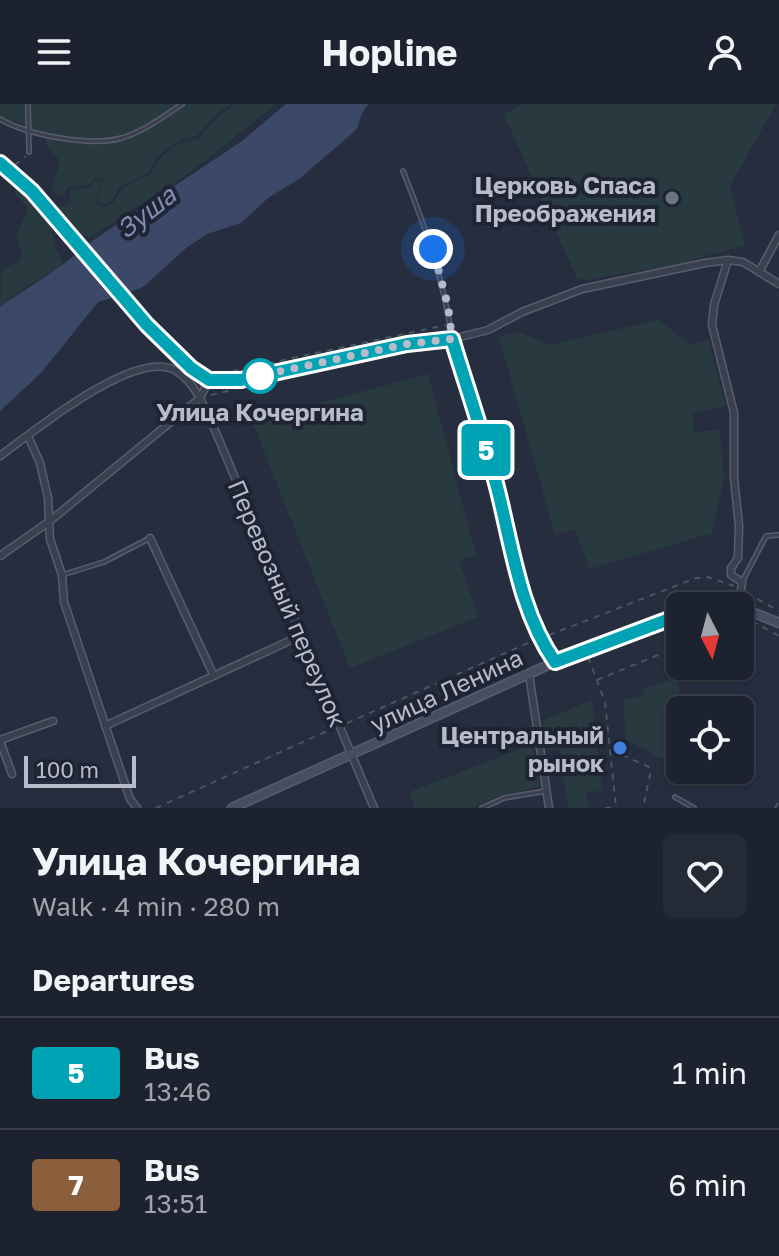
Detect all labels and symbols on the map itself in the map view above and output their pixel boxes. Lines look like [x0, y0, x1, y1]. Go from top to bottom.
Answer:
place label: Церковь Спаса Преображения [474, 170, 656, 227]
water label: Зуша [110, 178, 183, 245]
marker: Церковь Спаса Преображения [663, 189, 681, 207]
your location [413, 229, 453, 269]
marker: Улица Кочергина [243, 359, 277, 393]
place label: Улица Кочергина [156, 397, 364, 426]
line badge: 5 [460, 424, 512, 476]
street label: Перевозный переулок [223, 475, 353, 731]
north arrow [666, 592, 754, 680]
street label: улица Ленина [365, 642, 527, 738]
place label: Центральный рынок [440, 720, 604, 777]
marker: Центральный рынок [611, 739, 629, 757]
scale bar [24, 752, 136, 788]

